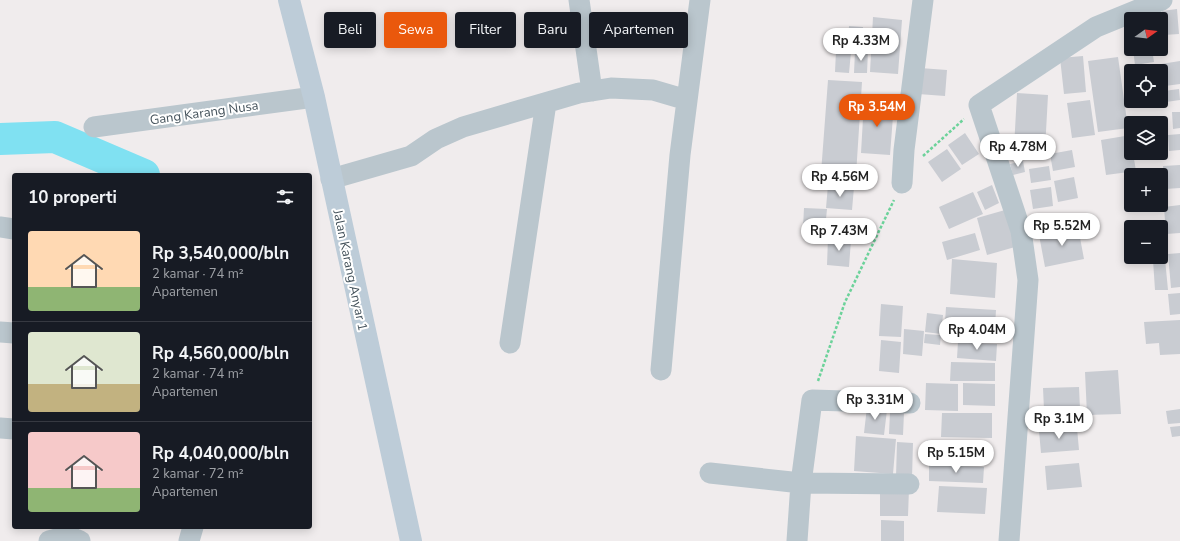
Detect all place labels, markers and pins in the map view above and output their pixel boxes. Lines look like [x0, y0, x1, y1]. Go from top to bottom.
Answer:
pin: Rp 4.33M [820, 28, 902, 62]
pin: Rp 3.54M [836, 94, 918, 128]
pin: Rp 4.78M [977, 134, 1059, 168]
pin: Rp 4.56M [799, 164, 881, 198]
pin: Rp 5.52M [1021, 213, 1103, 247]
pin: Rp 7.43M [798, 218, 880, 252]
pin: Rp 4.04M [936, 317, 1018, 351]
pin: Rp 3.31M [834, 387, 916, 421]
pin: Rp 3.1M [1022, 406, 1096, 440]
pin: Rp 5.15M [915, 440, 997, 474]

